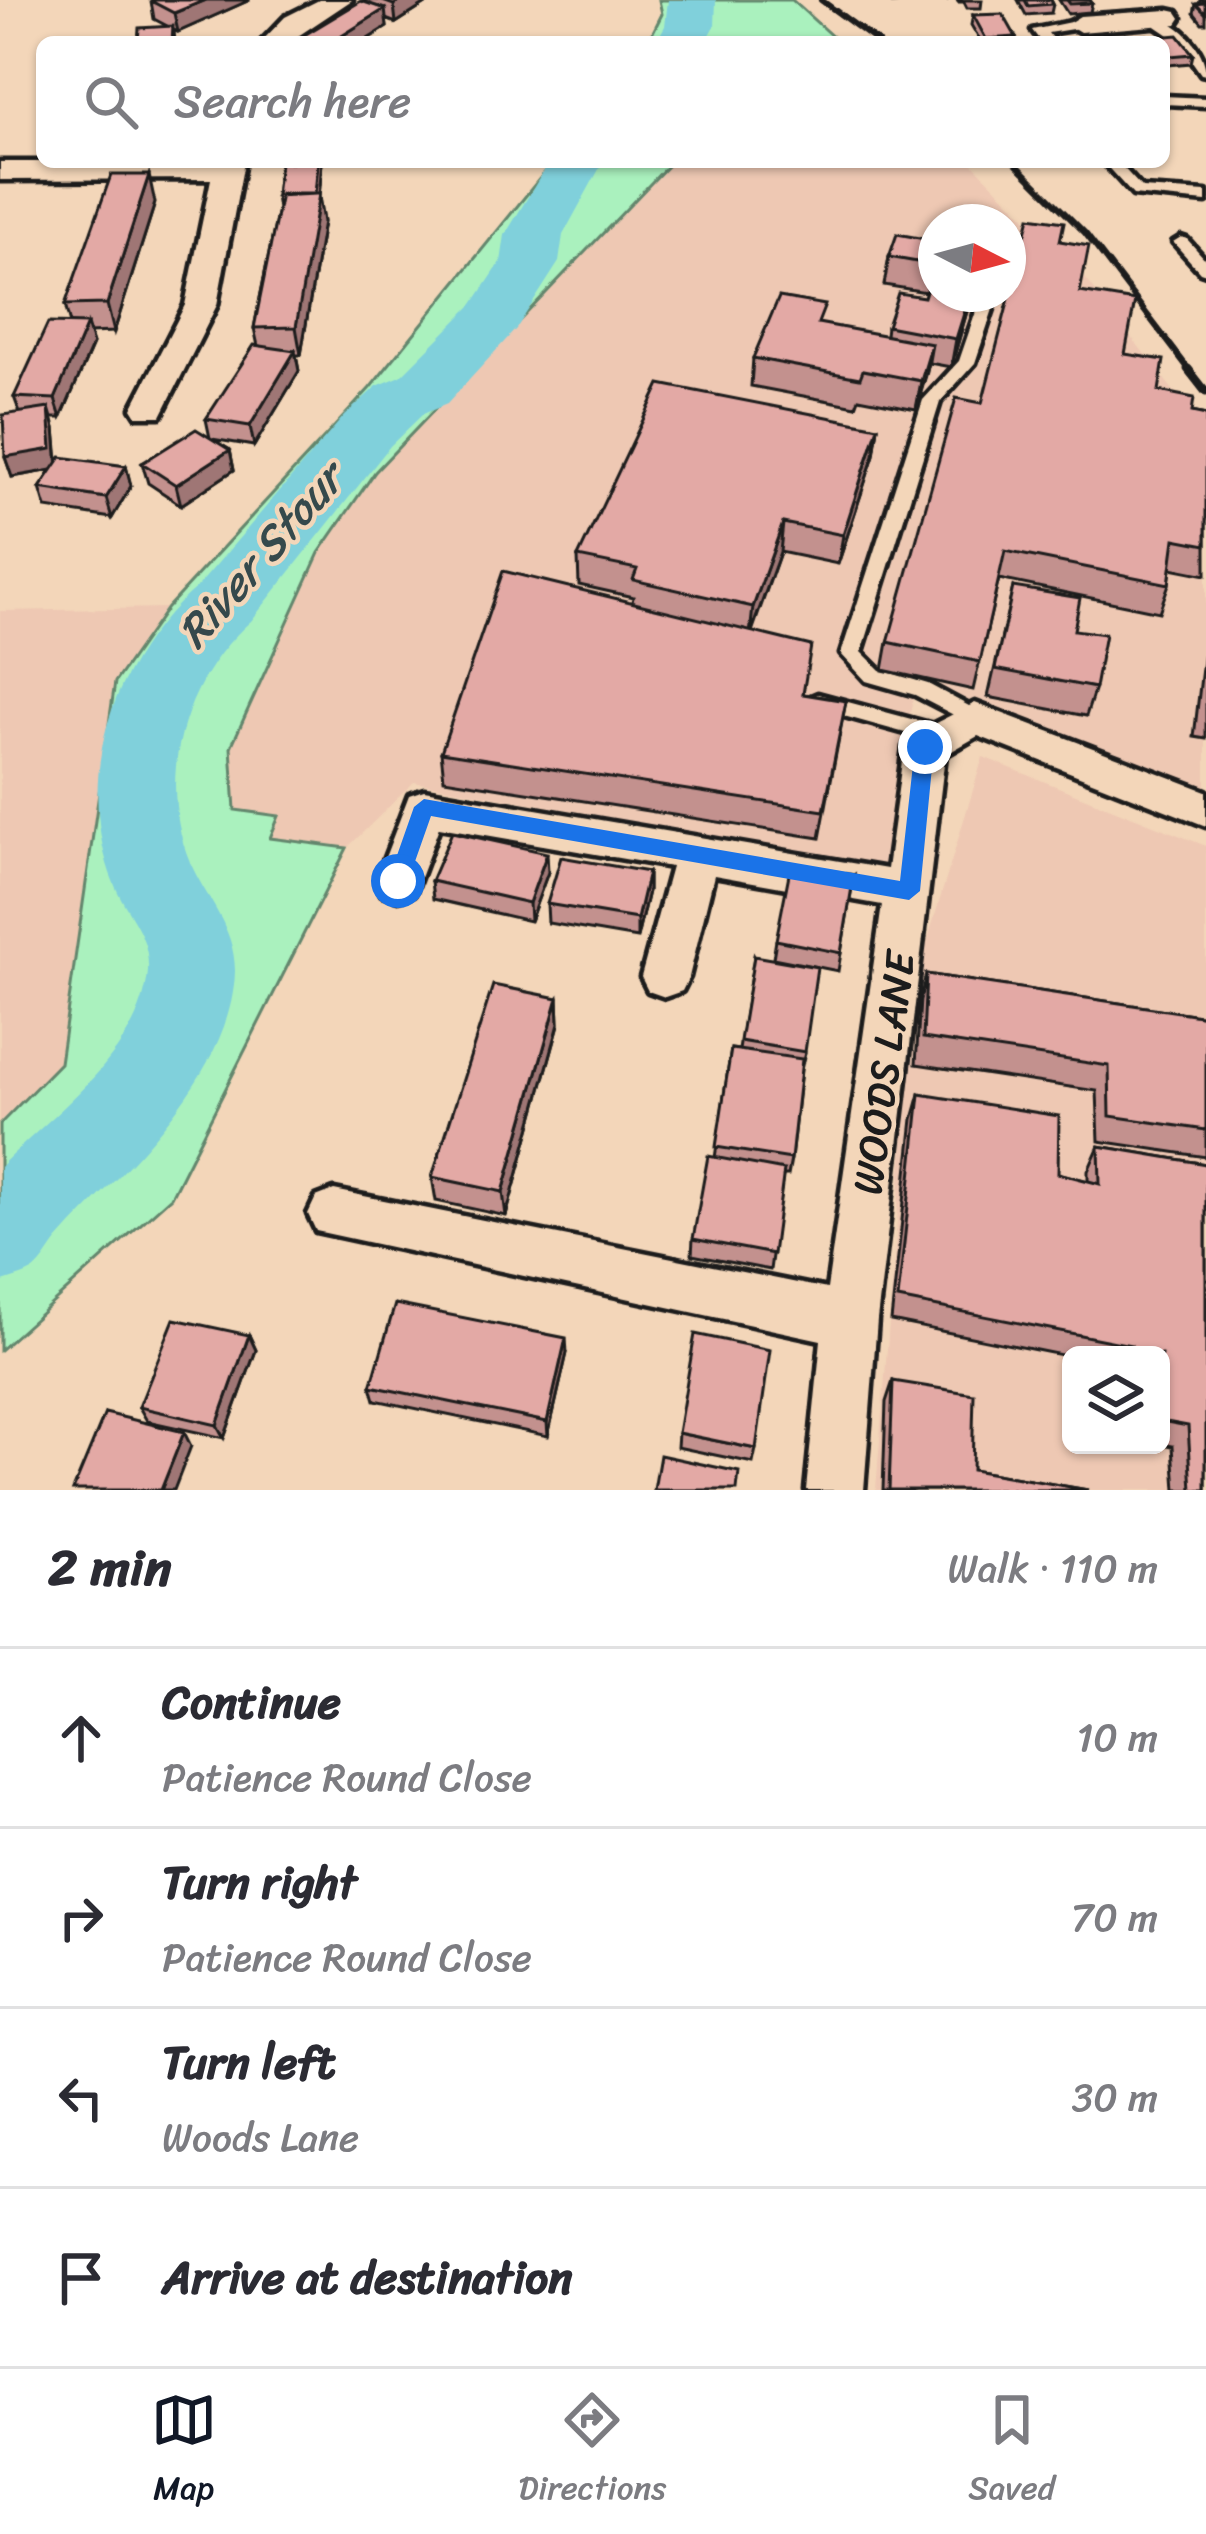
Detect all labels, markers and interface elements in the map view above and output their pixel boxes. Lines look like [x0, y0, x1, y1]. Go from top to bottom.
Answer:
search box [36, 36, 1170, 168]
text: Search here [174, 62, 411, 142]
icon: search [78, 69, 144, 135]
north arrow [918, 204, 1026, 312]
water label: River Stour [156, 439, 369, 667]
route end [898, 720, 952, 774]
route start [371, 854, 425, 908]
street label: WOODS LANE [830, 944, 938, 1199]
map controls [1062, 1346, 1170, 1454]
button: layers [1062, 1346, 1170, 1454]
text: 2 min [48, 1523, 171, 1613]
text: Walk · 110 m [948, 1534, 1158, 1603]
text: Continue [162, 1663, 341, 1743]
text: 10 m [1077, 1703, 1158, 1772]
icon: ahead [48, 1705, 114, 1771]
text: Patience Round Close [162, 1743, 532, 1812]
text: Turn right [162, 1843, 357, 1923]
text: 70 m [1071, 1883, 1158, 1952]
icon: right [48, 1885, 114, 1951]
text: Patience Round Close [162, 1923, 532, 1992]
text: Turn left [162, 2023, 335, 2103]
text: 30 m [1072, 2063, 1158, 2132]
icon: left [48, 2065, 114, 2131]
text: Woods Lane [162, 2103, 359, 2172]
text: Arrive at destination [162, 2238, 572, 2318]
icon: arrive [48, 2245, 114, 2311]
tab: Map [151, 2387, 217, 2517]
tab: Directions [519, 2387, 666, 2517]
tab: Saved [968, 2387, 1055, 2517]

